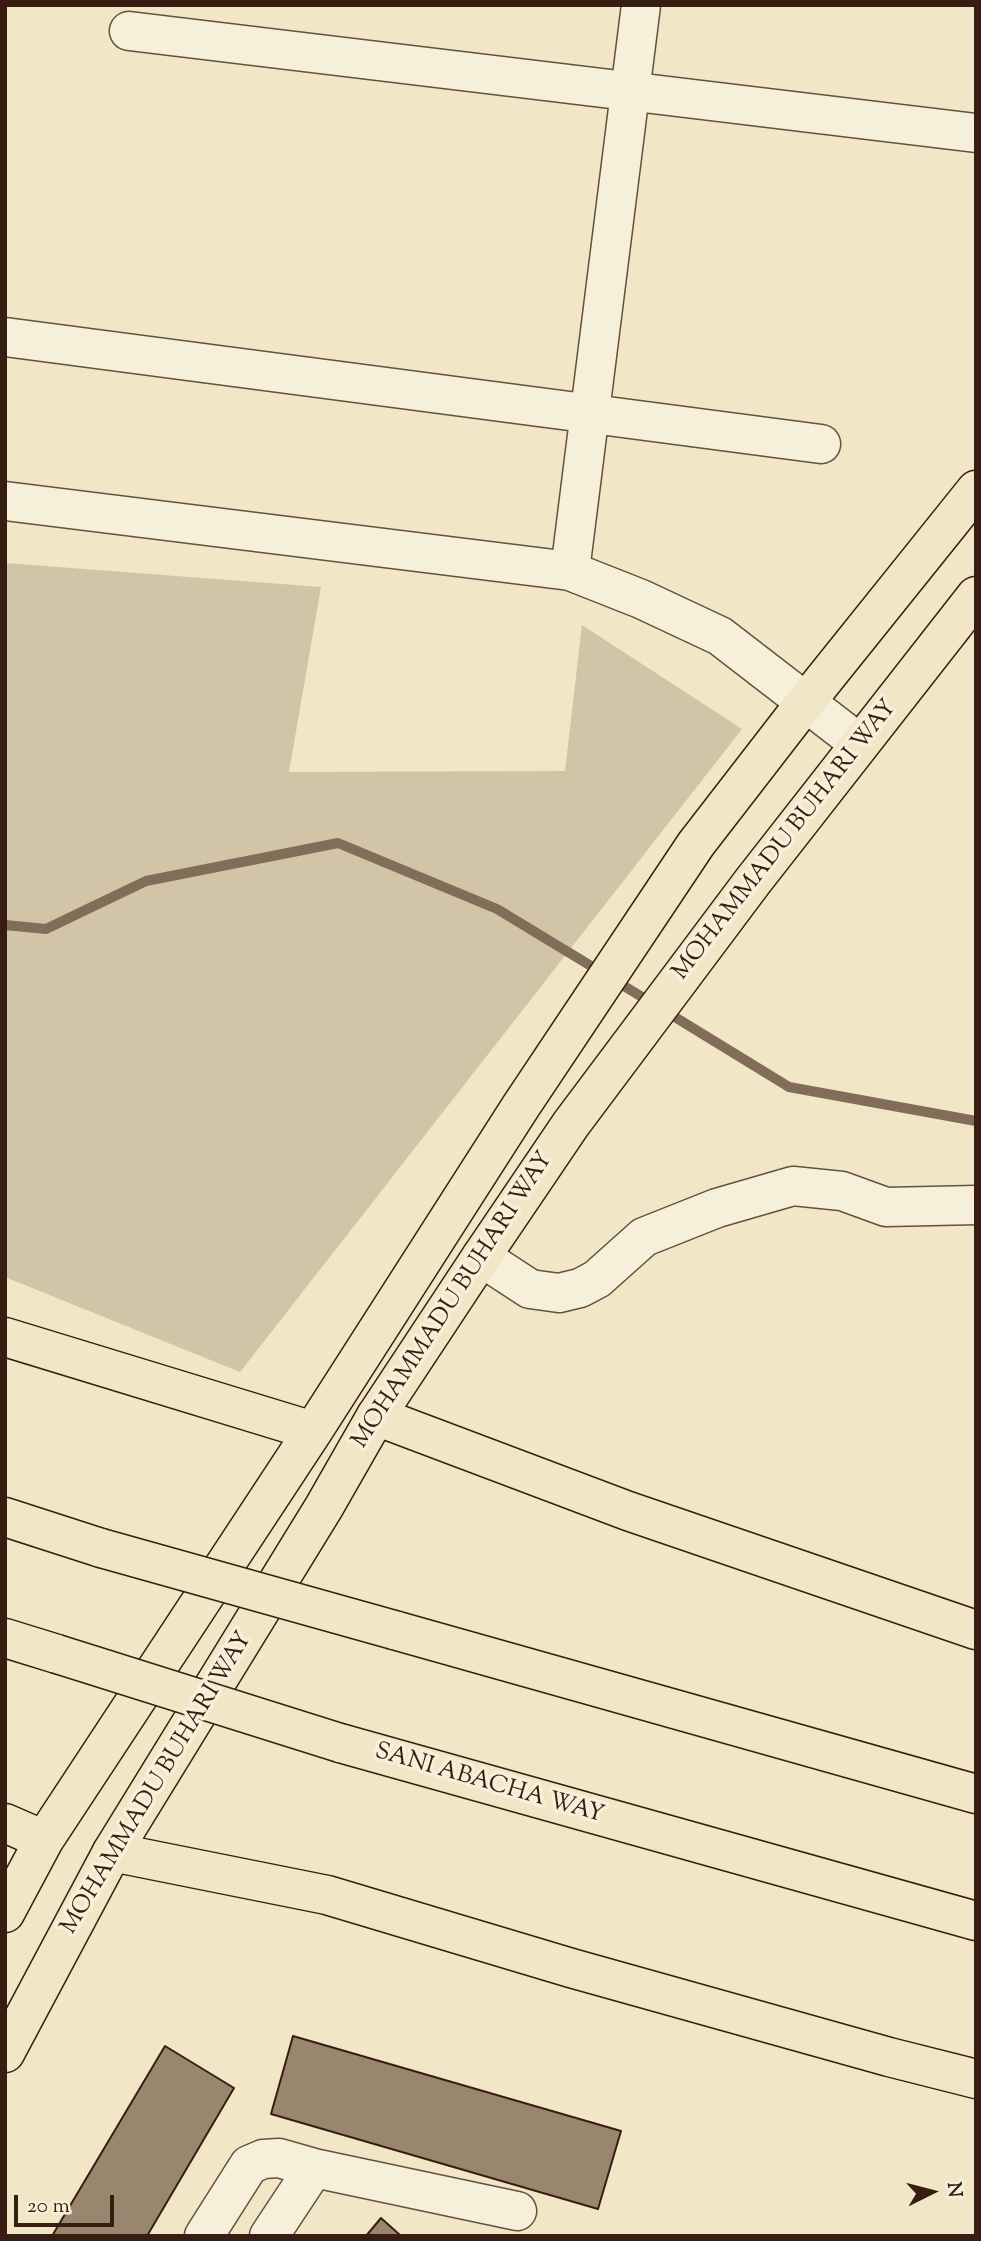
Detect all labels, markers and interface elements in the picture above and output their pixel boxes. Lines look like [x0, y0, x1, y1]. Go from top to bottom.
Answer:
street label: MOHAMMADU BUHARI WAY [668, 695, 904, 987]
street label: MOHAMMADU BUHARI WAY [347, 1147, 561, 1455]
street label: MOHAMMADU BUHARI WAY [56, 1628, 260, 1940]
street label: SANI ABACHA WAY [371, 1739, 607, 1831]
north arrow [897, 2157, 967, 2227]
text: N [939, 2181, 968, 2199]
scale bar [18, 2182, 117, 2226]
text: 20 m [27, 2192, 70, 2222]

